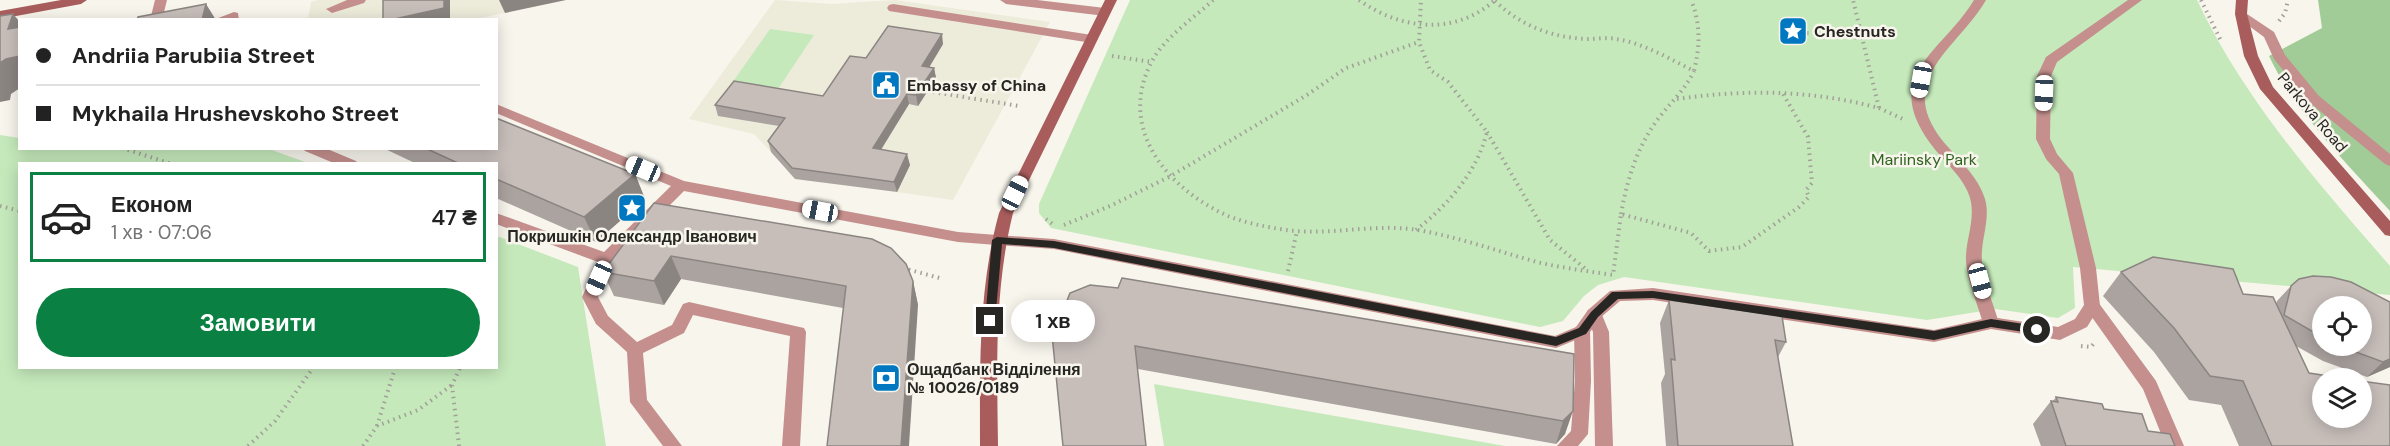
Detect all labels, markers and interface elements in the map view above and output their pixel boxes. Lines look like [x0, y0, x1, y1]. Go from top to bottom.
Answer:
place icon: Chestnuts [1777, 15, 1809, 47]
place label: Chestnuts [1814, 21, 1896, 42]
text: Andriia Parubiia Street [72, 41, 315, 70]
car [1909, 61, 1933, 99]
street label: Parkova Road [2273, 68, 2352, 157]
public building icon: Embassy of China [870, 69, 902, 101]
place label: Embassy of China [907, 75, 1046, 96]
car [2034, 75, 2054, 111]
text: Mykhaila Hrushevskoho Street [72, 99, 399, 128]
park label: Mariinsky Park [1871, 149, 1977, 170]
car [623, 154, 663, 184]
car [999, 173, 1031, 213]
icon: car [39, 190, 93, 244]
text: Економ [111, 190, 193, 219]
place icon: Покришкін Олександр Іванович [616, 192, 648, 224]
car [801, 199, 839, 223]
text: 47 ₴ [431, 203, 477, 232]
text: 1 хв · 07:06 [111, 219, 212, 245]
place label: Покришкін Олександр Іванович [507, 226, 757, 247]
car [583, 258, 615, 298]
car [1967, 261, 1993, 301]
button: Замовити [36, 288, 480, 357]
map controls [2312, 296, 2372, 428]
button: locate [2312, 296, 2372, 356]
callout: 1 хв [1011, 300, 1095, 342]
route end [976, 307, 1003, 334]
text: 1 хв [1035, 308, 1071, 334]
route start [2023, 316, 2050, 343]
place label: Ощадбанк Відділення № 10026/0189 [907, 359, 1081, 398]
bank icon: Ощадбанк Відділення № 10026/0189 [870, 362, 902, 394]
button: layers [2312, 368, 2372, 428]

